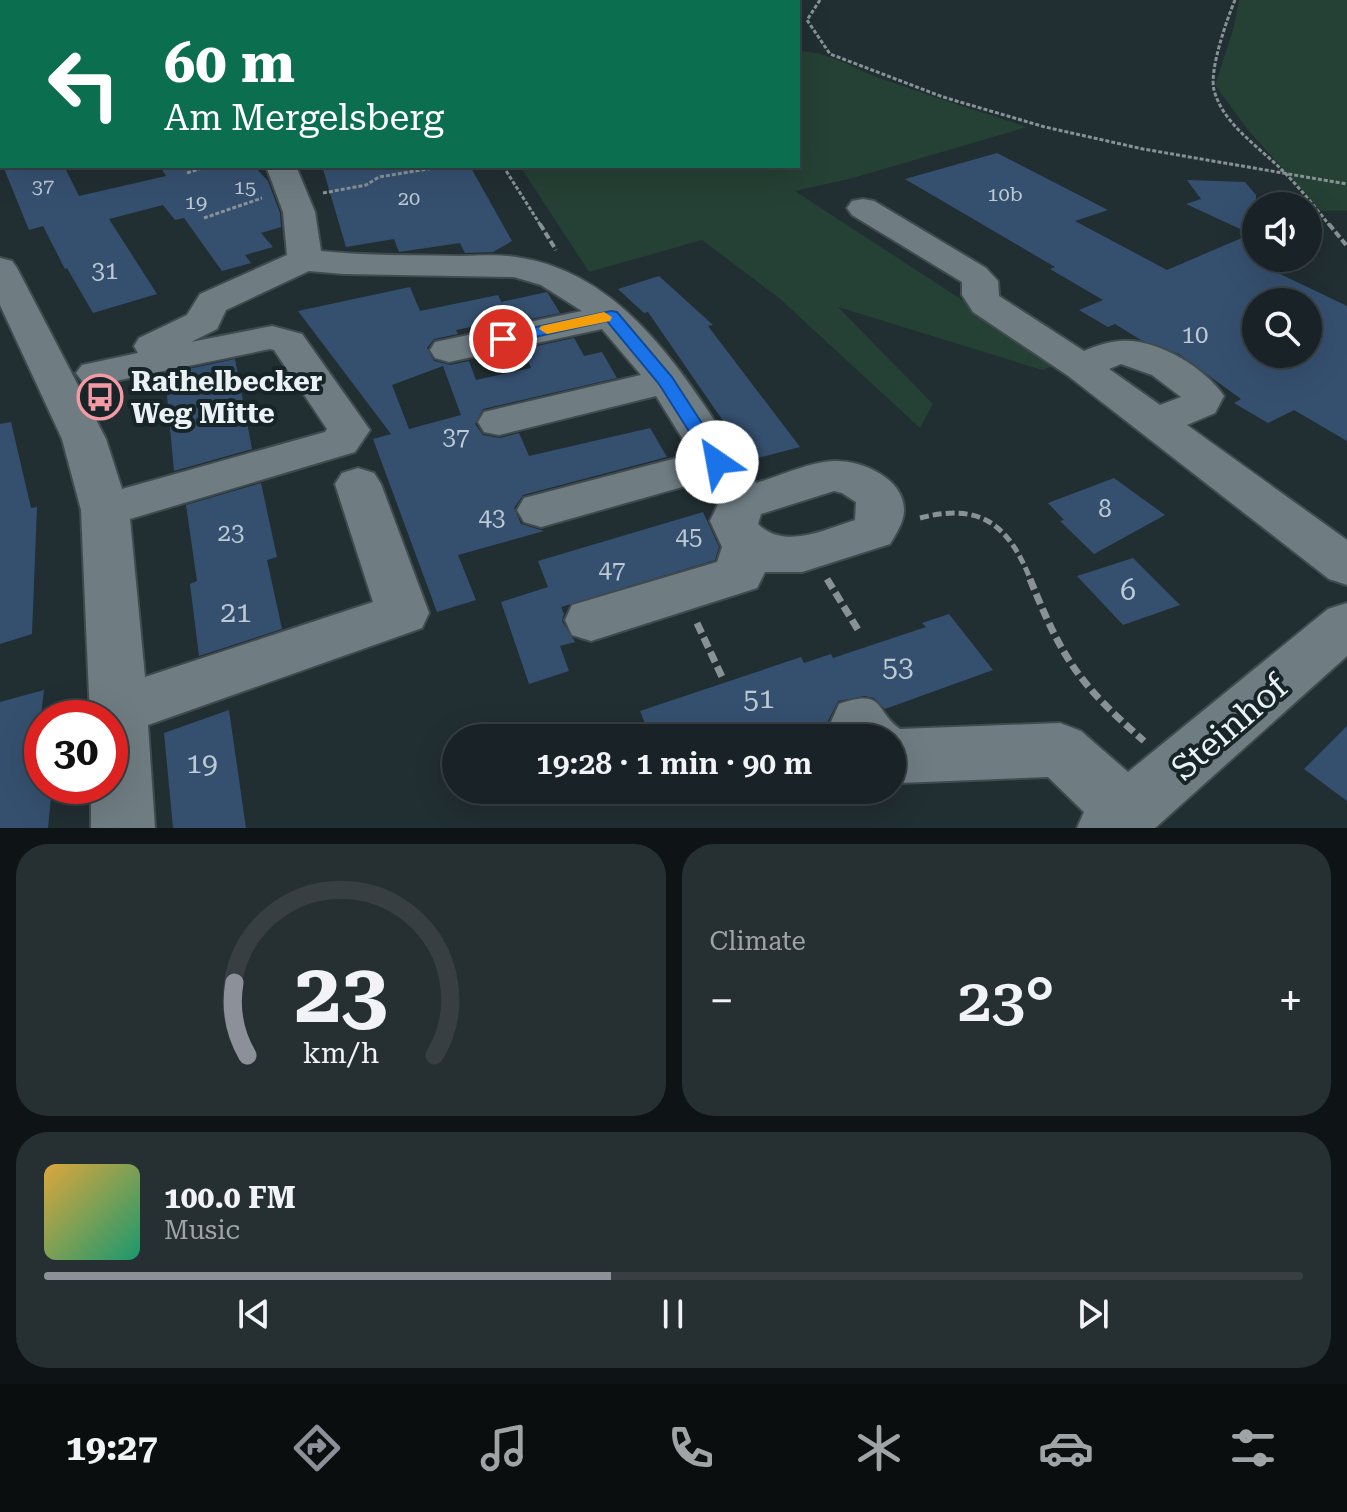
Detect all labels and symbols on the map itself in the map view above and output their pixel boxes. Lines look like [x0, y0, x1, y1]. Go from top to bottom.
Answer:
house number: 37 [32, 174, 54, 198]
house number: 15 [234, 175, 256, 199]
house number: 10b [987, 182, 1023, 206]
house number: 20 [398, 186, 420, 210]
house number: 19 [185, 190, 207, 214]
house number: 31 [92, 257, 118, 285]
pin [469, 305, 537, 373]
house number: 10 [1182, 321, 1208, 349]
place label: Rathelbecker Weg Mitte [131, 365, 323, 430]
bus stop icon: Rathelbecker Weg Mitte [76, 373, 124, 421]
position arrow [675, 420, 759, 504]
house number: 37 [443, 423, 469, 451]
house number: 8 [1098, 495, 1112, 523]
house number: 43 [479, 504, 505, 532]
house number: 23 [218, 519, 244, 547]
house number: 45 [676, 523, 702, 551]
house number: 47 [599, 556, 625, 584]
house number: 6 [1120, 574, 1136, 607]
house number: 21 [220, 596, 252, 629]
house number: 53 [882, 650, 914, 683]
street label: Steinhof [1163, 665, 1296, 788]
house number: 51 [743, 682, 775, 715]
speed limit sign: 30 [24, 700, 128, 804]
house number: 19 [186, 747, 218, 780]

